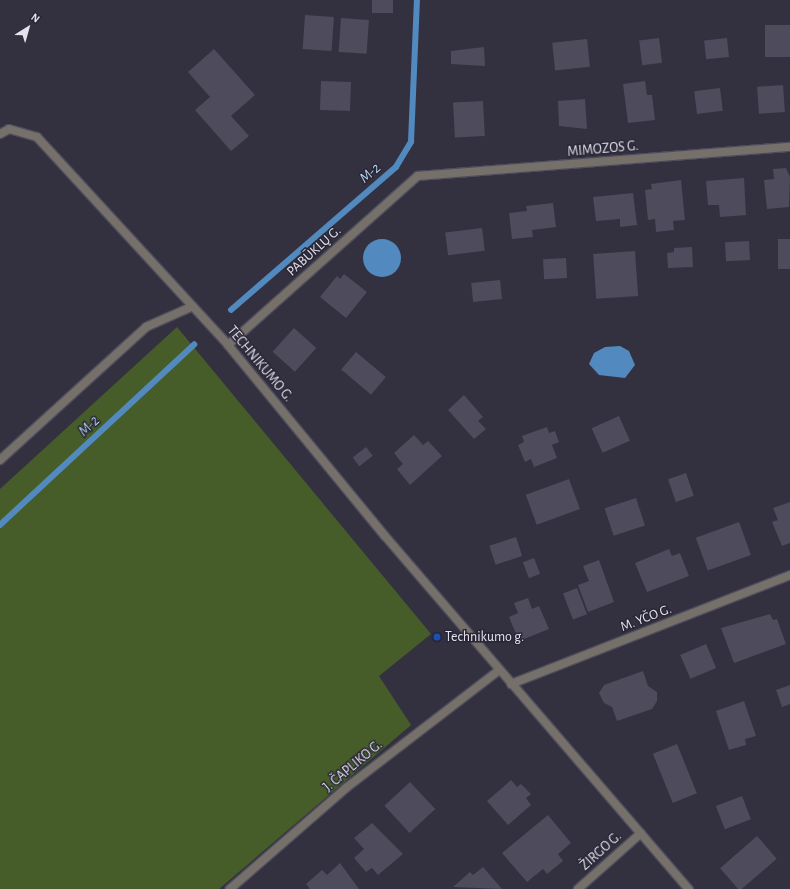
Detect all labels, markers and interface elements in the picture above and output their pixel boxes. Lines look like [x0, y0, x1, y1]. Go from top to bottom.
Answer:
north arrow [8, 8, 48, 48]
text: N [29, 11, 42, 25]
street label: MIMOZOS G. [567, 138, 639, 160]
water label: M-2 [356, 159, 384, 187]
street label: PABŪKLŲ G. [283, 222, 345, 280]
street label: TECHNIKUMO G. [223, 323, 297, 405]
water label: M-2 [75, 412, 103, 440]
street label: M. YČO G. [618, 601, 674, 635]
place label: Technikumo g. [445, 629, 524, 645]
marker: Technikumo g. [432, 632, 442, 642]
street label: J. ČAPLIKO G. [320, 736, 386, 796]
street label: ŽIRGO G. [577, 828, 625, 874]

